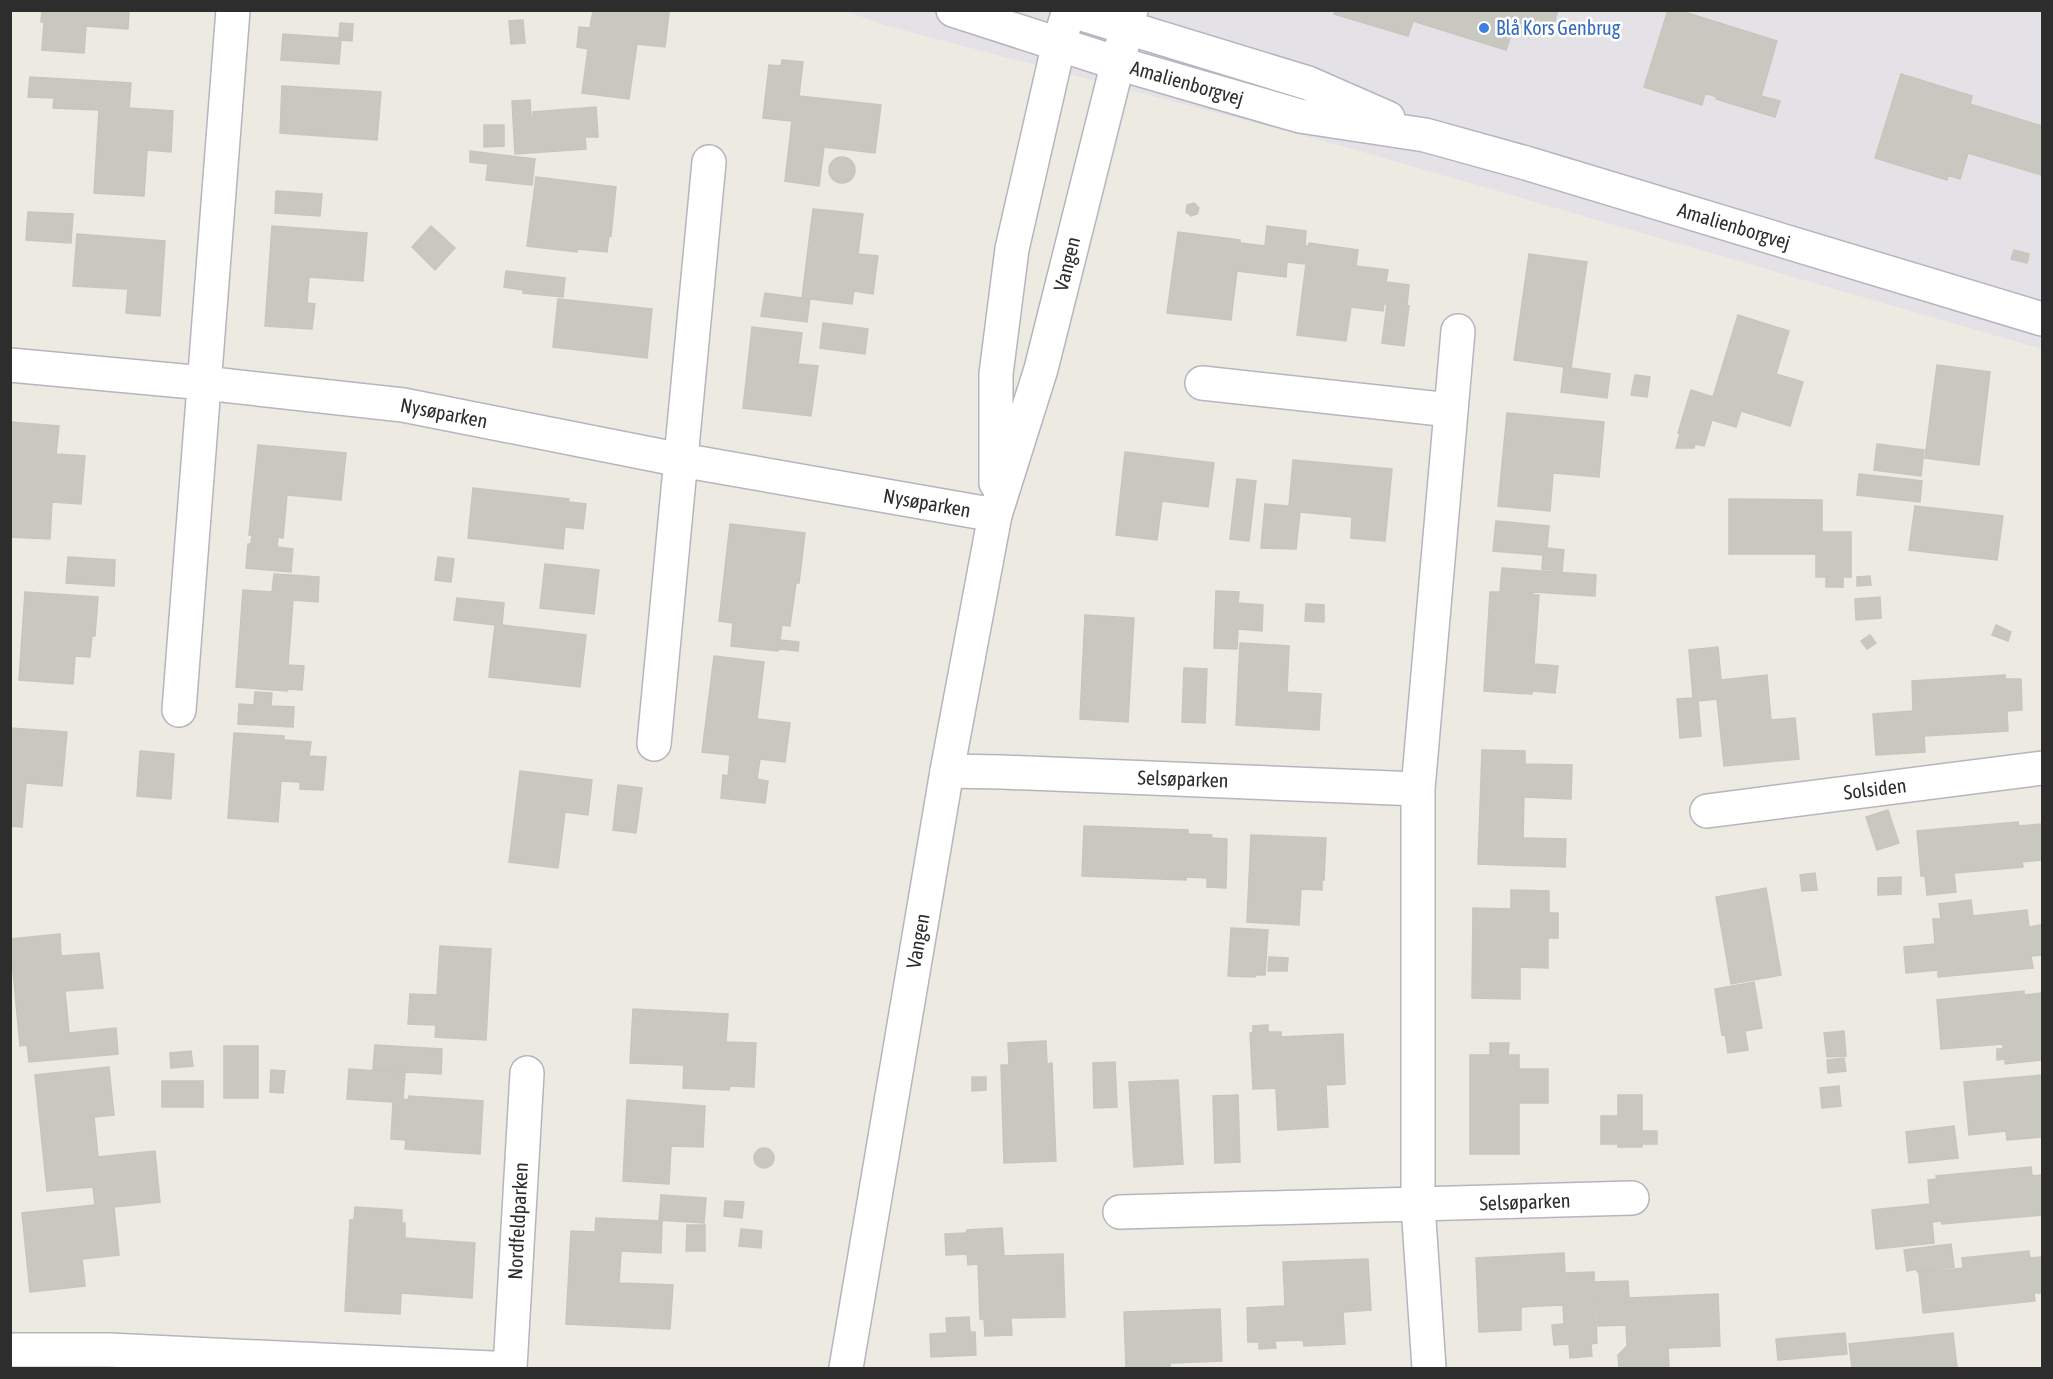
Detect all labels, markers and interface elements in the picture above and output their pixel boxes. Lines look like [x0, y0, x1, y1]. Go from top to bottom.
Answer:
place label: Blå Kors Genbrug [1496, 16, 1621, 39]
marker: Blå Kors Genbrug [1477, 21, 1491, 35]
street label: Amalienborgvej [1128, 55, 1246, 110]
street label: Amalienborgvej [1675, 197, 1793, 254]
street label: Vangen [1049, 234, 1084, 293]
street label: Nysøparken [399, 393, 490, 432]
street label: Nysøparken [882, 484, 973, 522]
street label: Selsøparken [1137, 765, 1229, 792]
street label: Solsiden [1842, 773, 1908, 804]
street label: Vangen [901, 912, 934, 970]
street label: Nordfeldparken [503, 1162, 532, 1280]
street label: Selsøparken [1479, 1188, 1571, 1215]

